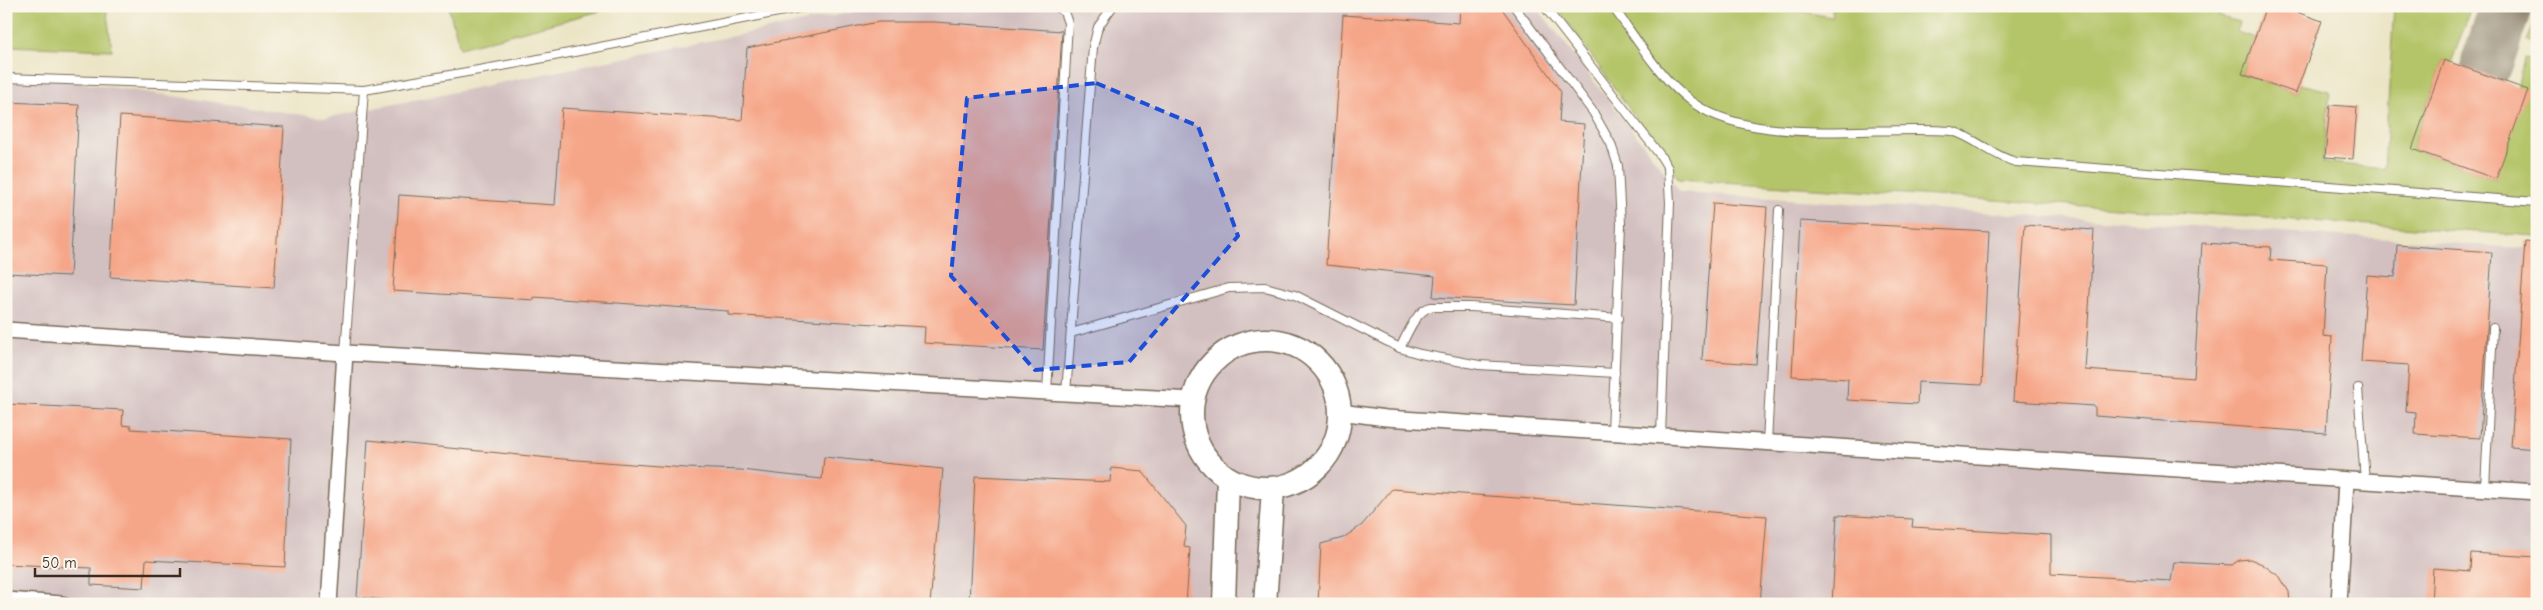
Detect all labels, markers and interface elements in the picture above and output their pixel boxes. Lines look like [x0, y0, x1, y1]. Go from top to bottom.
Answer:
scale bar [35, 545, 180, 577]
text: 50 m [42, 554, 77, 572]

